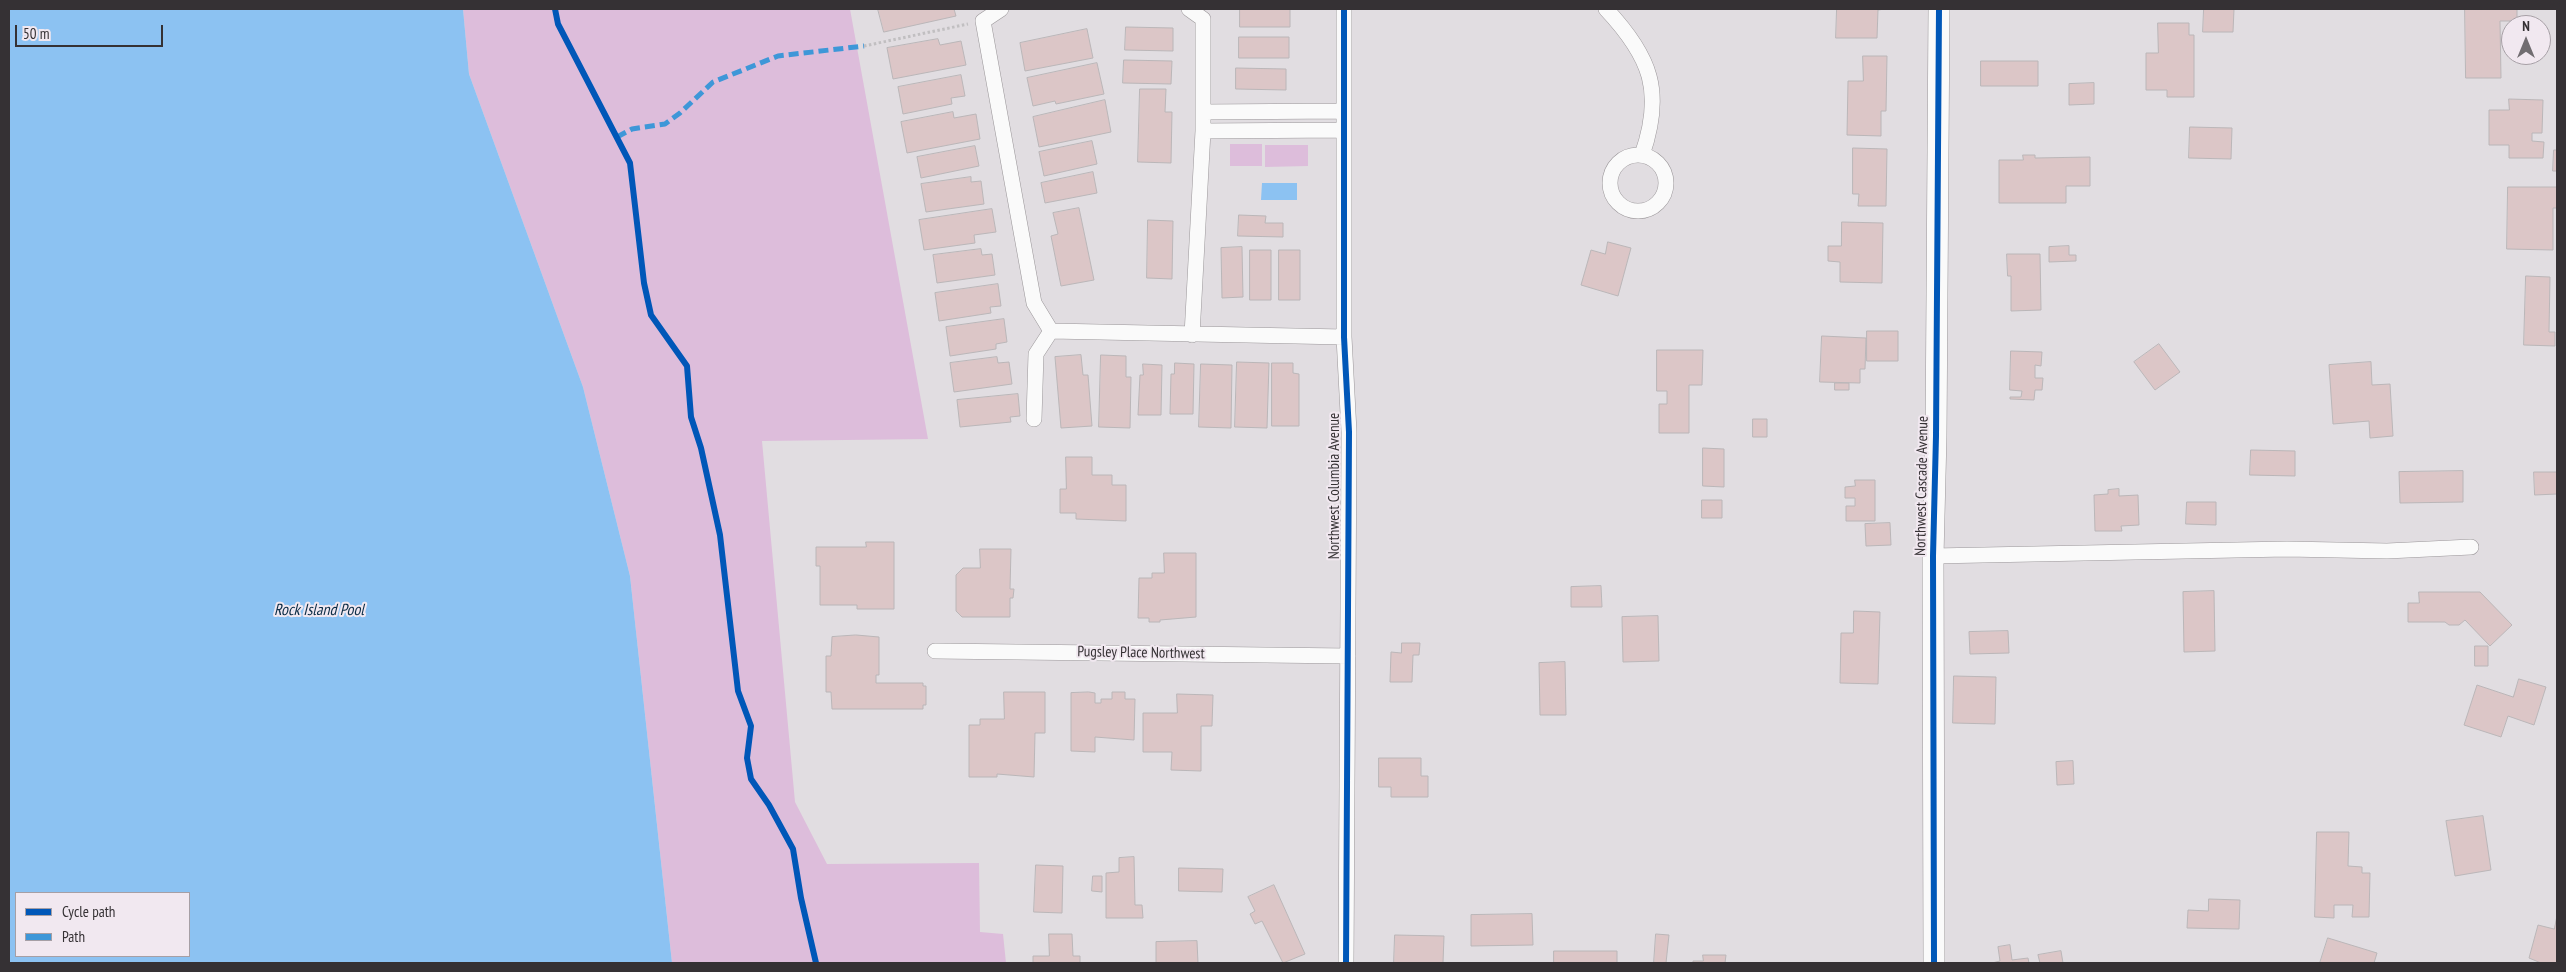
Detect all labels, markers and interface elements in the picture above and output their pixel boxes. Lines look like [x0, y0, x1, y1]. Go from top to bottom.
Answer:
scale bar [18, 15, 165, 47]
north arrow [2501, 15, 2551, 65]
text: N [2522, 17, 2530, 35]
text: 50 m [23, 24, 49, 43]
street label: Northwest Columbia Avenue [1326, 413, 1344, 559]
street label: Northwest Cascade Avenue [1912, 416, 1932, 556]
water label: Rock Island Pool [274, 600, 364, 620]
street label: Pugsley Place Northwest [1077, 643, 1205, 663]
legend [15, 892, 190, 957]
text: Cycle path [62, 902, 115, 921]
text: Path [62, 927, 85, 946]

